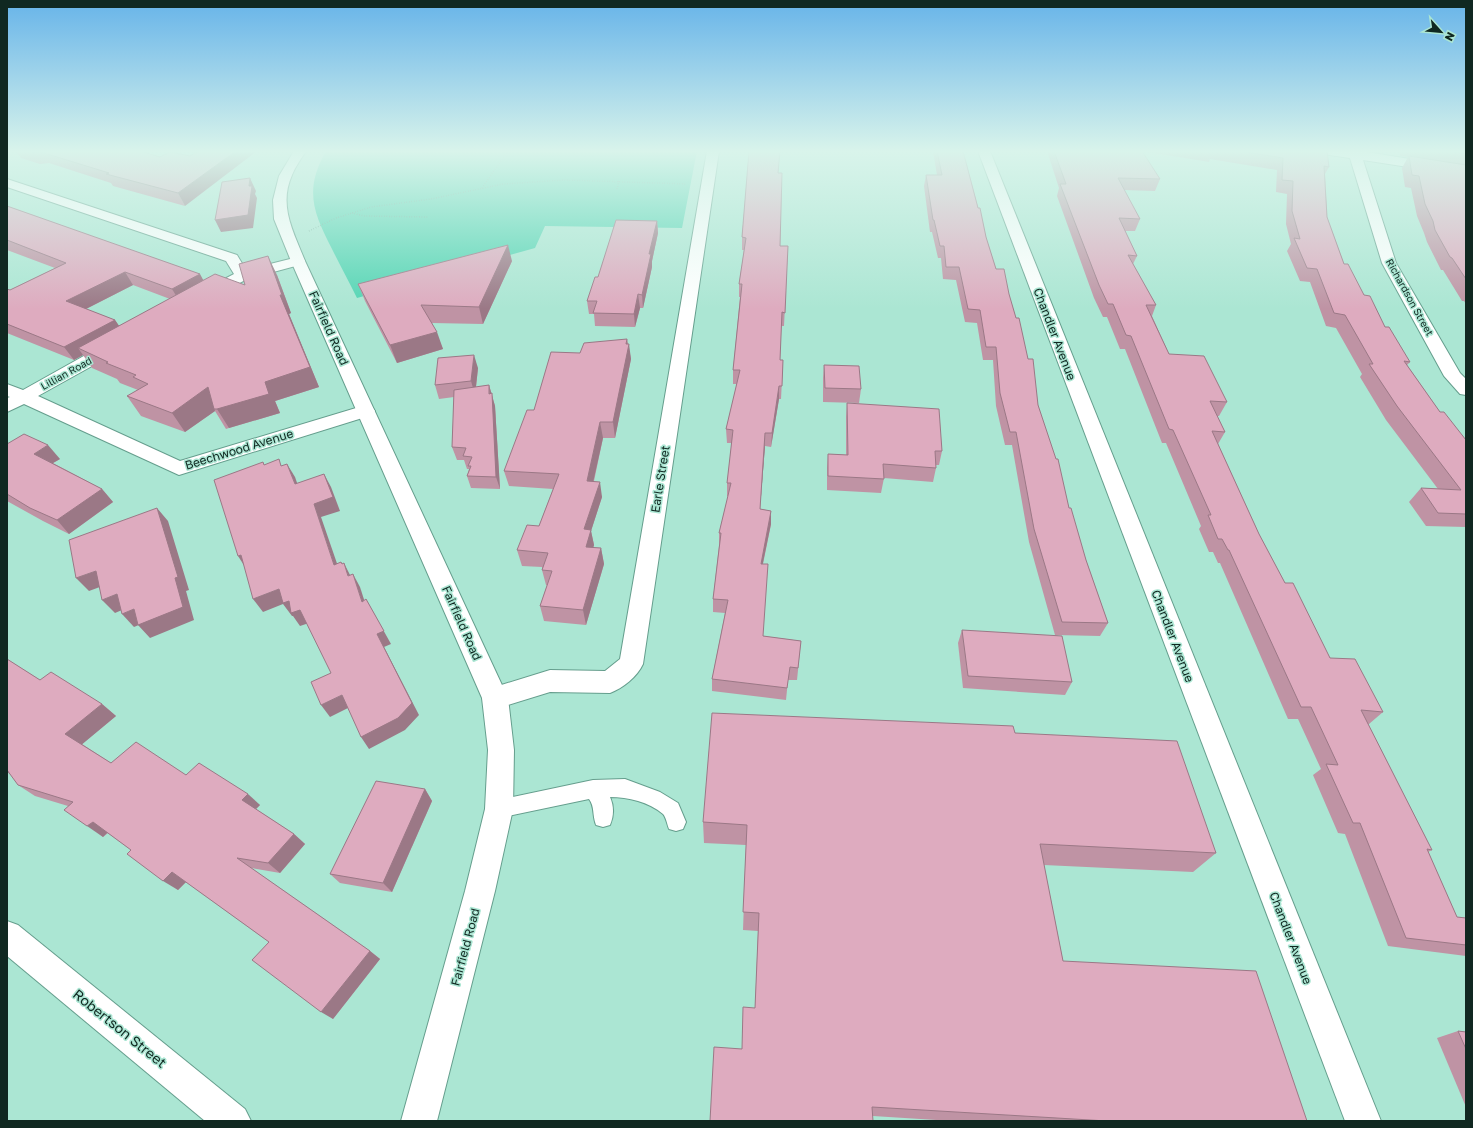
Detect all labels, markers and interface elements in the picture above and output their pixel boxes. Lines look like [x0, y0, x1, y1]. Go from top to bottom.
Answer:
north arrow [1421, 12, 1461, 52]
text: N [1443, 30, 1458, 43]
street label: Richardson Street [1384, 256, 1436, 338]
street label: Chandler Avenue [1030, 286, 1080, 382]
street label: Fairfield Road [306, 288, 352, 368]
street label: Lillian Road [38, 354, 94, 392]
street label: Beechwood Avenue [183, 425, 295, 473]
street label: Earle Street [647, 444, 673, 514]
street label: Fairfield Road [439, 583, 485, 663]
street label: Chandler Avenue [1148, 588, 1198, 684]
street label: Chandler Avenue [1266, 890, 1316, 986]
street label: Fairfield Road [447, 906, 483, 988]
street label: Robertson Street [70, 985, 170, 1071]

